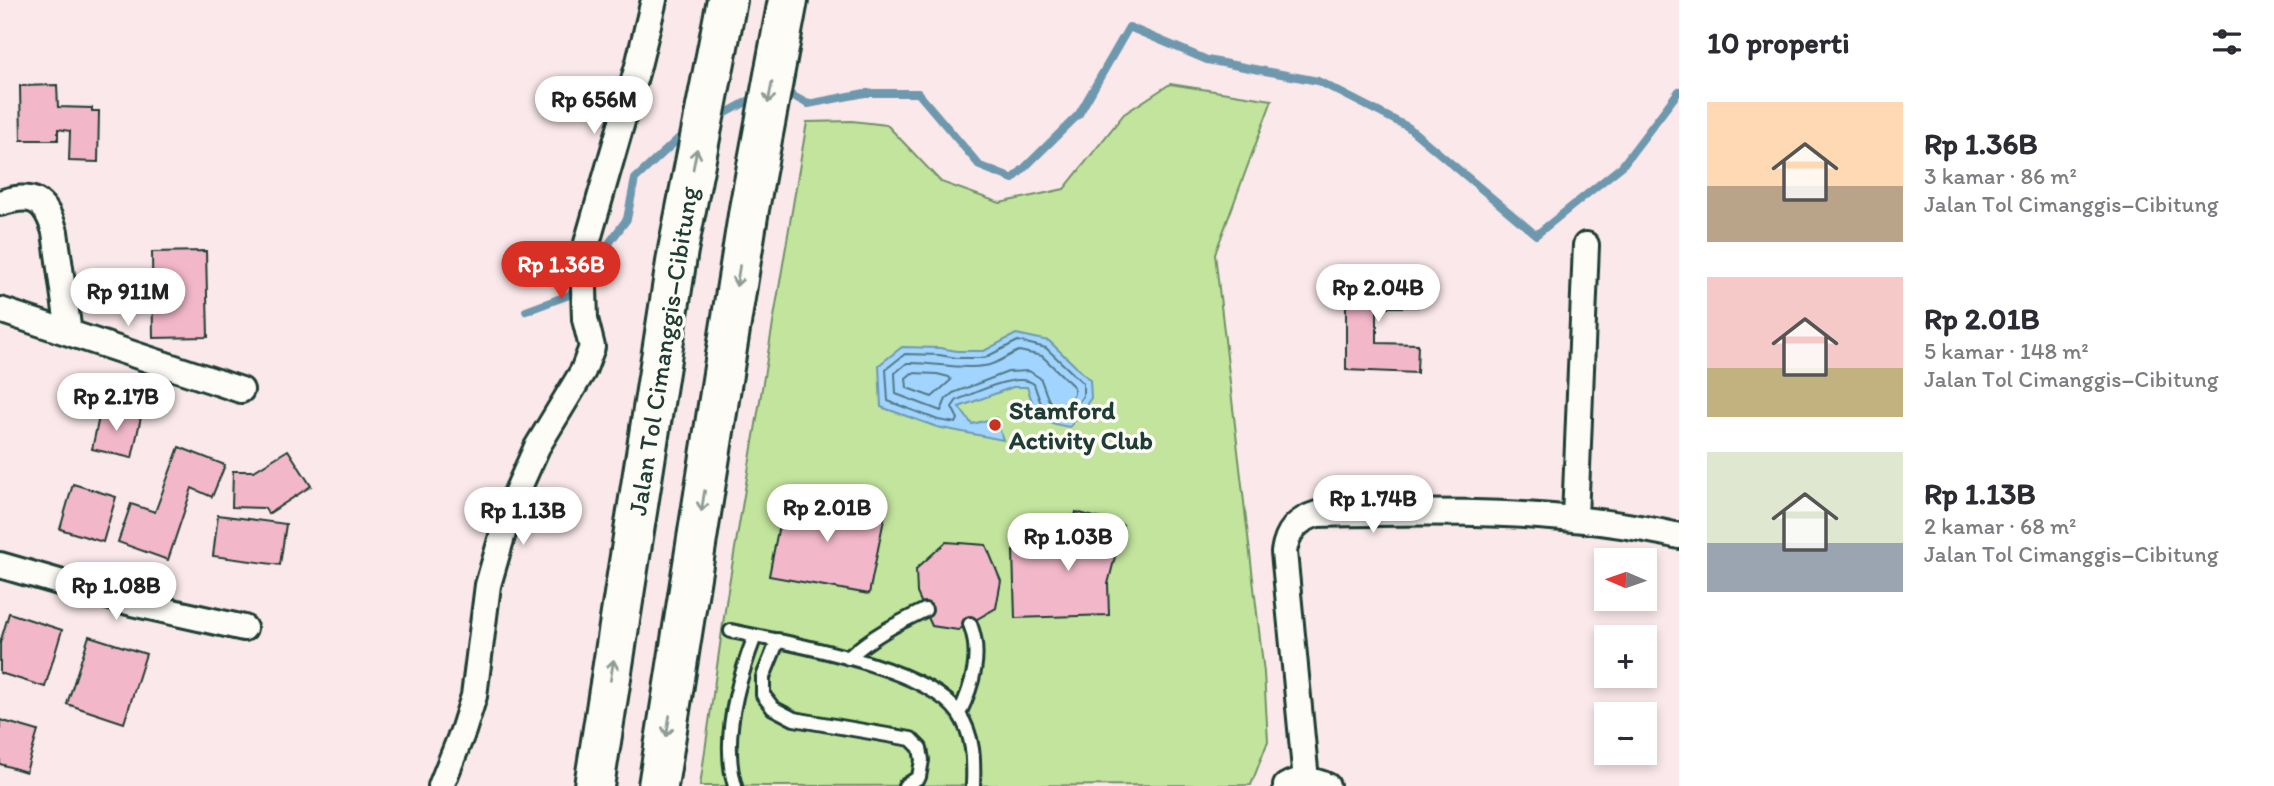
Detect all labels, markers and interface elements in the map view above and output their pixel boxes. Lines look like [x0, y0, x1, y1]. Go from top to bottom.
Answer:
icon: filters [2208, 23, 2246, 61]
text: 10 properti [1707, 24, 1850, 61]
pin: Rp 656M [529, 76, 659, 136]
one-way arrow [763, 81, 776, 104]
text: Rp 656M [551, 85, 637, 113]
text: Rp 1.36B [1924, 125, 2038, 162]
icon: home [1763, 130, 1847, 214]
one-way arrow [689, 148, 703, 171]
text: 3 kamar · 86 m² [1924, 162, 2077, 190]
street label: Jalan Tol Cimanggis–Cibitung [621, 183, 705, 518]
text: Jalan Tol Cimanggis–Cibitung [1924, 190, 2218, 218]
pin: Rp 1.36B [489, 242, 633, 301]
text: Rp 1.36B [517, 250, 605, 278]
one-way arrow [731, 264, 744, 287]
pin: Rp 2.04B [1306, 264, 1450, 324]
pin: Rp 911M [63, 268, 193, 328]
text: Rp 2.04B [1332, 273, 1424, 301]
text: Rp 911M [86, 277, 170, 305]
text: Rp 2.01B [1924, 300, 2040, 337]
icon: home [1763, 305, 1847, 389]
text: 5 kamar · 148 m² [1924, 337, 2089, 365]
text: Jalan Tol Cimanggis–Cibitung [1924, 365, 2218, 393]
pin: Rp 2.17B [44, 374, 188, 433]
text: Rp 2.17B [73, 382, 159, 410]
place label: Stamford Activity Club [1008, 394, 1153, 456]
marker: Stamford Activity Club [987, 417, 1003, 433]
text: Rp 1.13B [1924, 475, 2036, 512]
pin: Rp 1.74B [1301, 476, 1445, 535]
icon: home [1763, 480, 1847, 564]
pin: Rp 2.01B [755, 484, 899, 544]
text: Rp 1.74B [1329, 484, 1417, 512]
pin: Rp 1.13B [451, 488, 595, 547]
one-way arrow [696, 489, 709, 512]
text: Rp 2.01B [783, 493, 871, 521]
text: Rp 1.13B [480, 496, 566, 524]
text: 2 kamar · 68 m² [1924, 512, 2076, 540]
pin: Rp 1.03B [996, 514, 1140, 573]
text: Rp 1.03B [1023, 522, 1113, 550]
text: Jalan Tol Cimanggis–Cibitung [1924, 540, 2218, 568]
north arrow [1594, 548, 1657, 611]
map controls [1594, 548, 1657, 765]
pin: Rp 1.08B [44, 562, 188, 622]
text: Rp 1.08B [71, 571, 161, 599]
button: + [1594, 625, 1657, 688]
one-way arrow [606, 659, 619, 682]
button: − [1594, 702, 1657, 765]
one-way arrow [661, 714, 674, 737]

